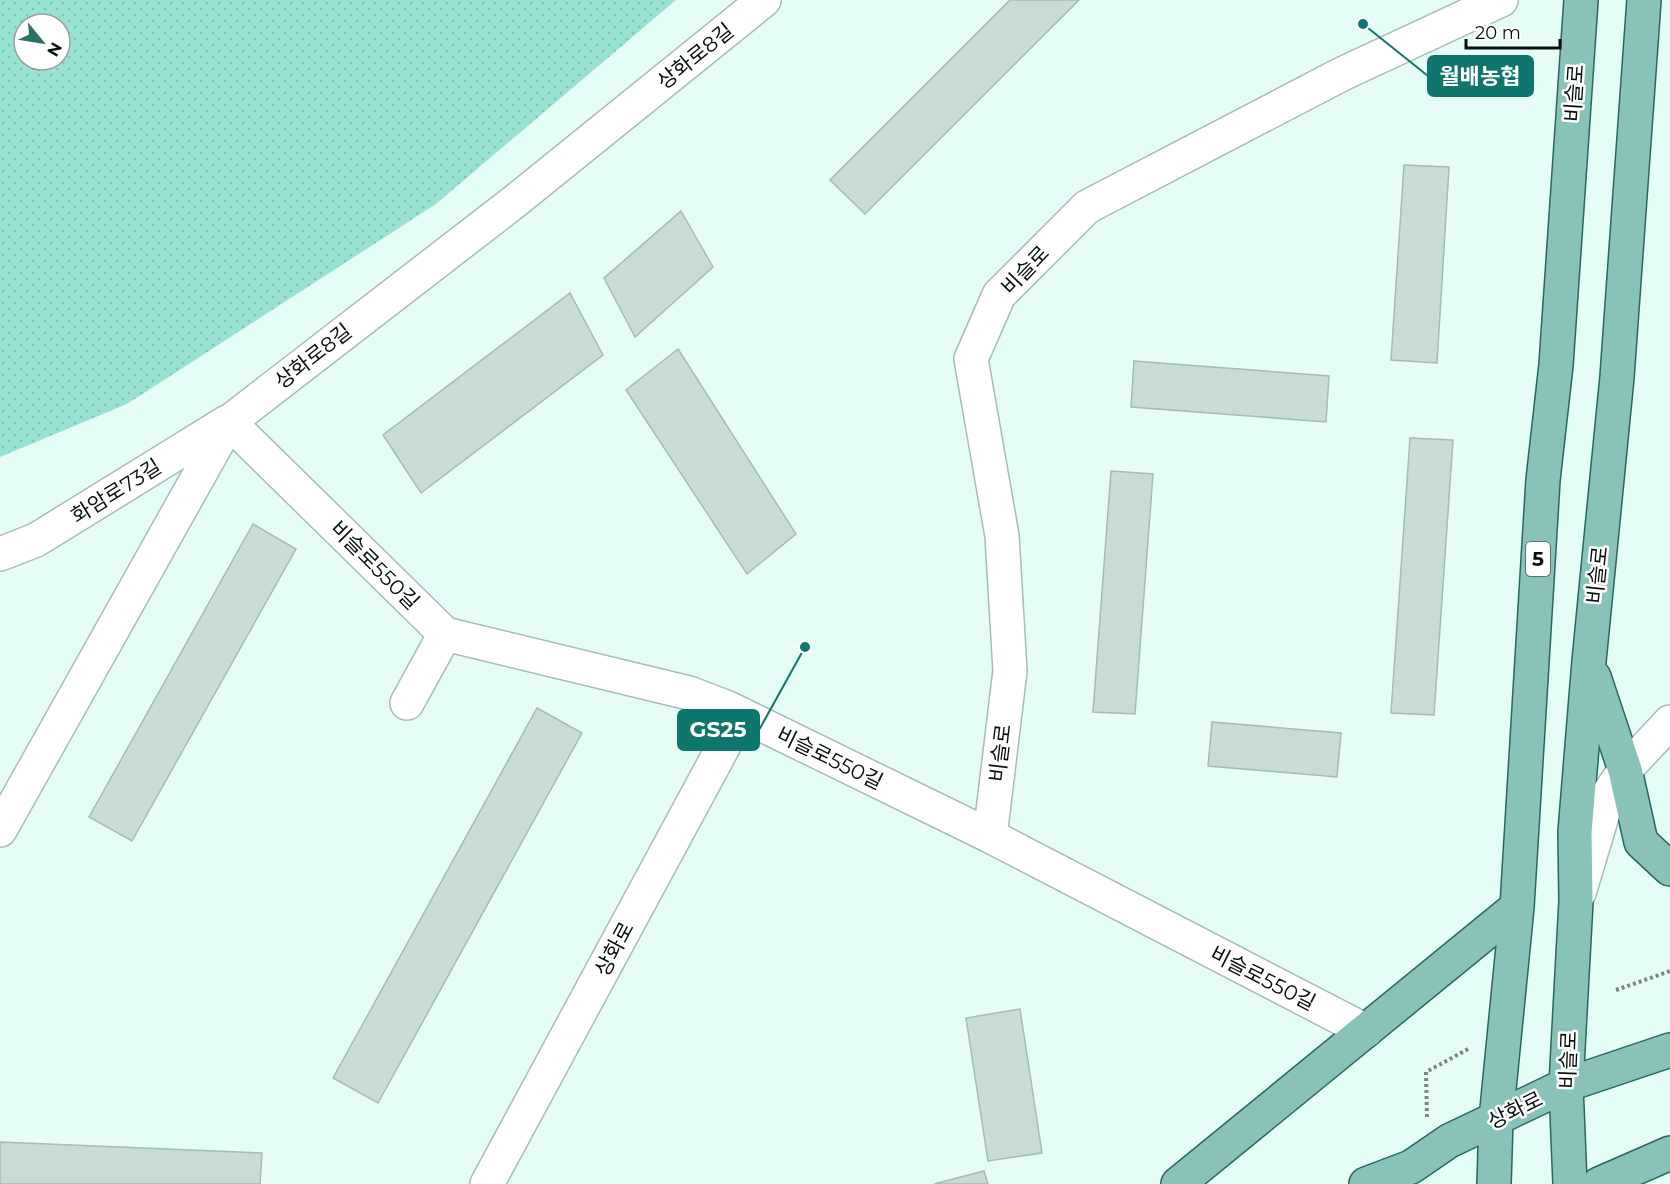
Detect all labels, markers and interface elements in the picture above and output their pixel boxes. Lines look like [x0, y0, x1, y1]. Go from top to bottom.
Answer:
north arrow [12, 12, 72, 72]
scale bar [1466, 12, 1560, 50]
street label: 상화로8길 [652, 18, 738, 94]
text: 20 m [1475, 22, 1521, 44]
text: N [43, 39, 66, 60]
callout: 월배농협 [1428, 56, 1533, 96]
text: 월배농협 [1440, 63, 1520, 90]
street label: 비슬로 [1560, 63, 1588, 123]
street label: 비슬로 [996, 240, 1054, 300]
street label: 상화로8길 [270, 318, 356, 394]
street label: 화암로73길 [66, 454, 166, 528]
street label: 비슬로550길 [326, 516, 424, 614]
road number: 5 [1526, 542, 1550, 576]
street label: 비슬로 [1582, 545, 1612, 605]
callout: GS25 [678, 710, 759, 750]
text: GS25 [689, 716, 747, 743]
street label: 비슬로550길 [773, 722, 887, 794]
street label: 비슬로 [984, 723, 1016, 783]
street label: 상화로 [589, 918, 639, 980]
street label: 비슬로550길 [1206, 941, 1320, 1015]
street label: 비슬로 [1554, 1031, 1582, 1089]
street label: 상화로 [1483, 1086, 1547, 1134]

